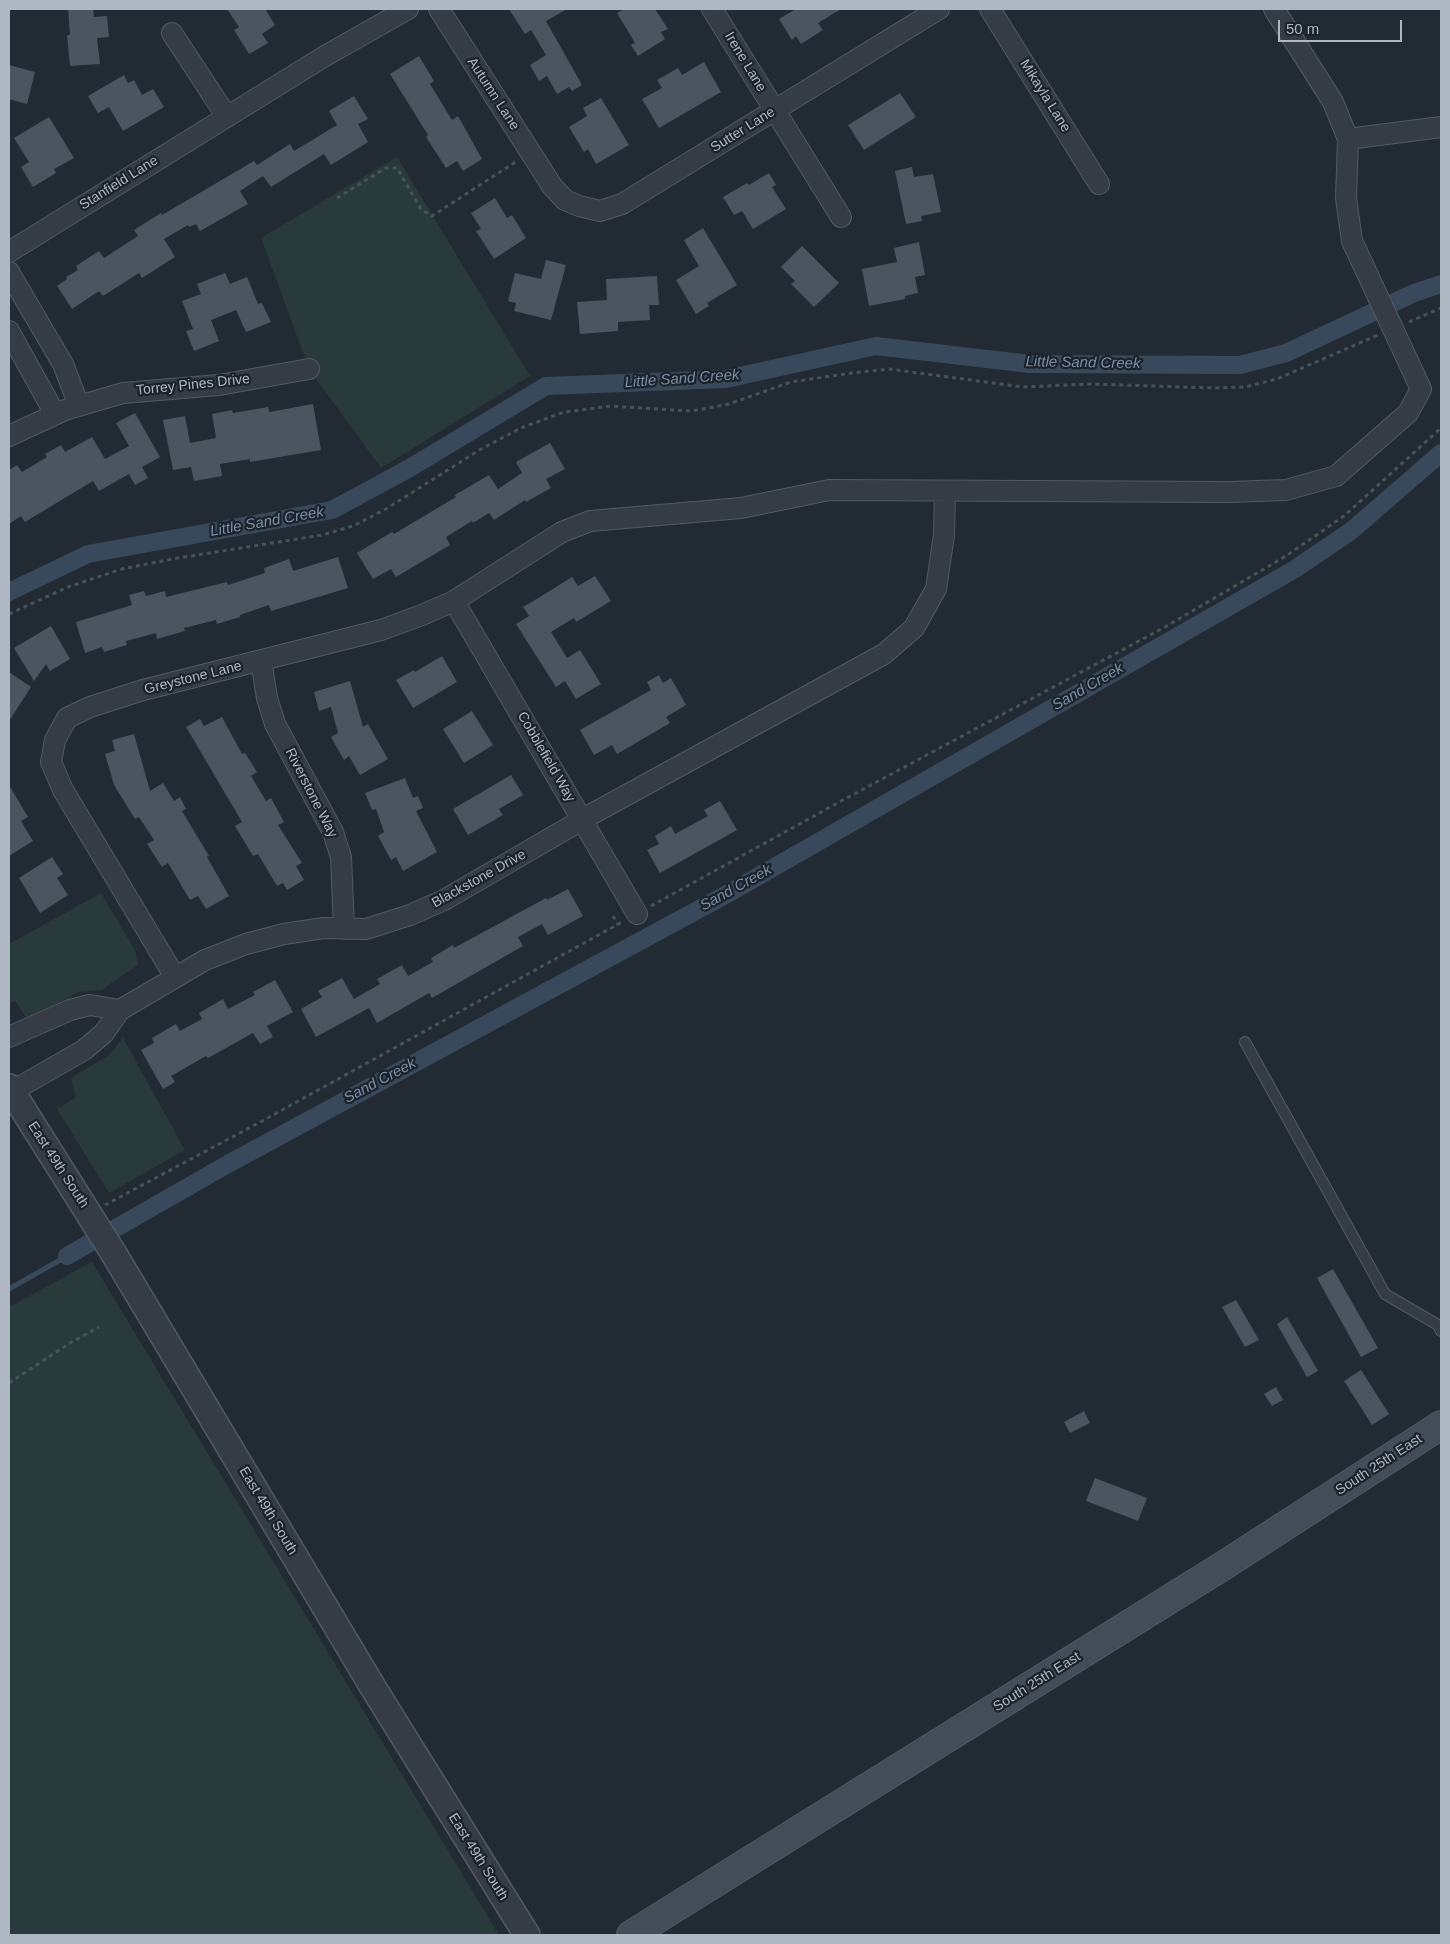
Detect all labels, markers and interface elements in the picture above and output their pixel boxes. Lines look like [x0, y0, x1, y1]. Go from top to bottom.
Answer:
scale bar [1280, 10, 1404, 42]
text: 50 m [1286, 20, 1319, 37]
street label: Irene Lane [721, 29, 769, 95]
street label: Autumn Lane [463, 55, 523, 133]
street label: Mikayla Lane [1016, 57, 1074, 135]
street label: Sutter Lane [708, 104, 778, 156]
street label: Stanfield Lane [77, 152, 161, 214]
water label: Little Sand Creek [1025, 353, 1141, 373]
water label: Little Sand Creek [624, 366, 740, 392]
street label: Torrey Pines Drive [135, 371, 251, 399]
water label: Little Sand Creek [209, 503, 325, 541]
street label: Greystone Lane [143, 658, 243, 698]
water label: Sand Creek [1049, 659, 1127, 715]
street label: Cobblefield Way [513, 709, 579, 805]
street label: Riverstone Way [281, 745, 341, 841]
street label: Blackstone Drive [429, 846, 529, 912]
water label: Sand Creek [697, 861, 775, 915]
water label: Sand Creek [341, 1054, 419, 1108]
street label: East 49th South [24, 1119, 92, 1211]
street label: South 25th East [1333, 1431, 1425, 1499]
street label: East 49th South [235, 1464, 301, 1558]
street label: South 25th East [990, 1648, 1084, 1716]
street label: East 49th South [444, 1810, 512, 1904]

